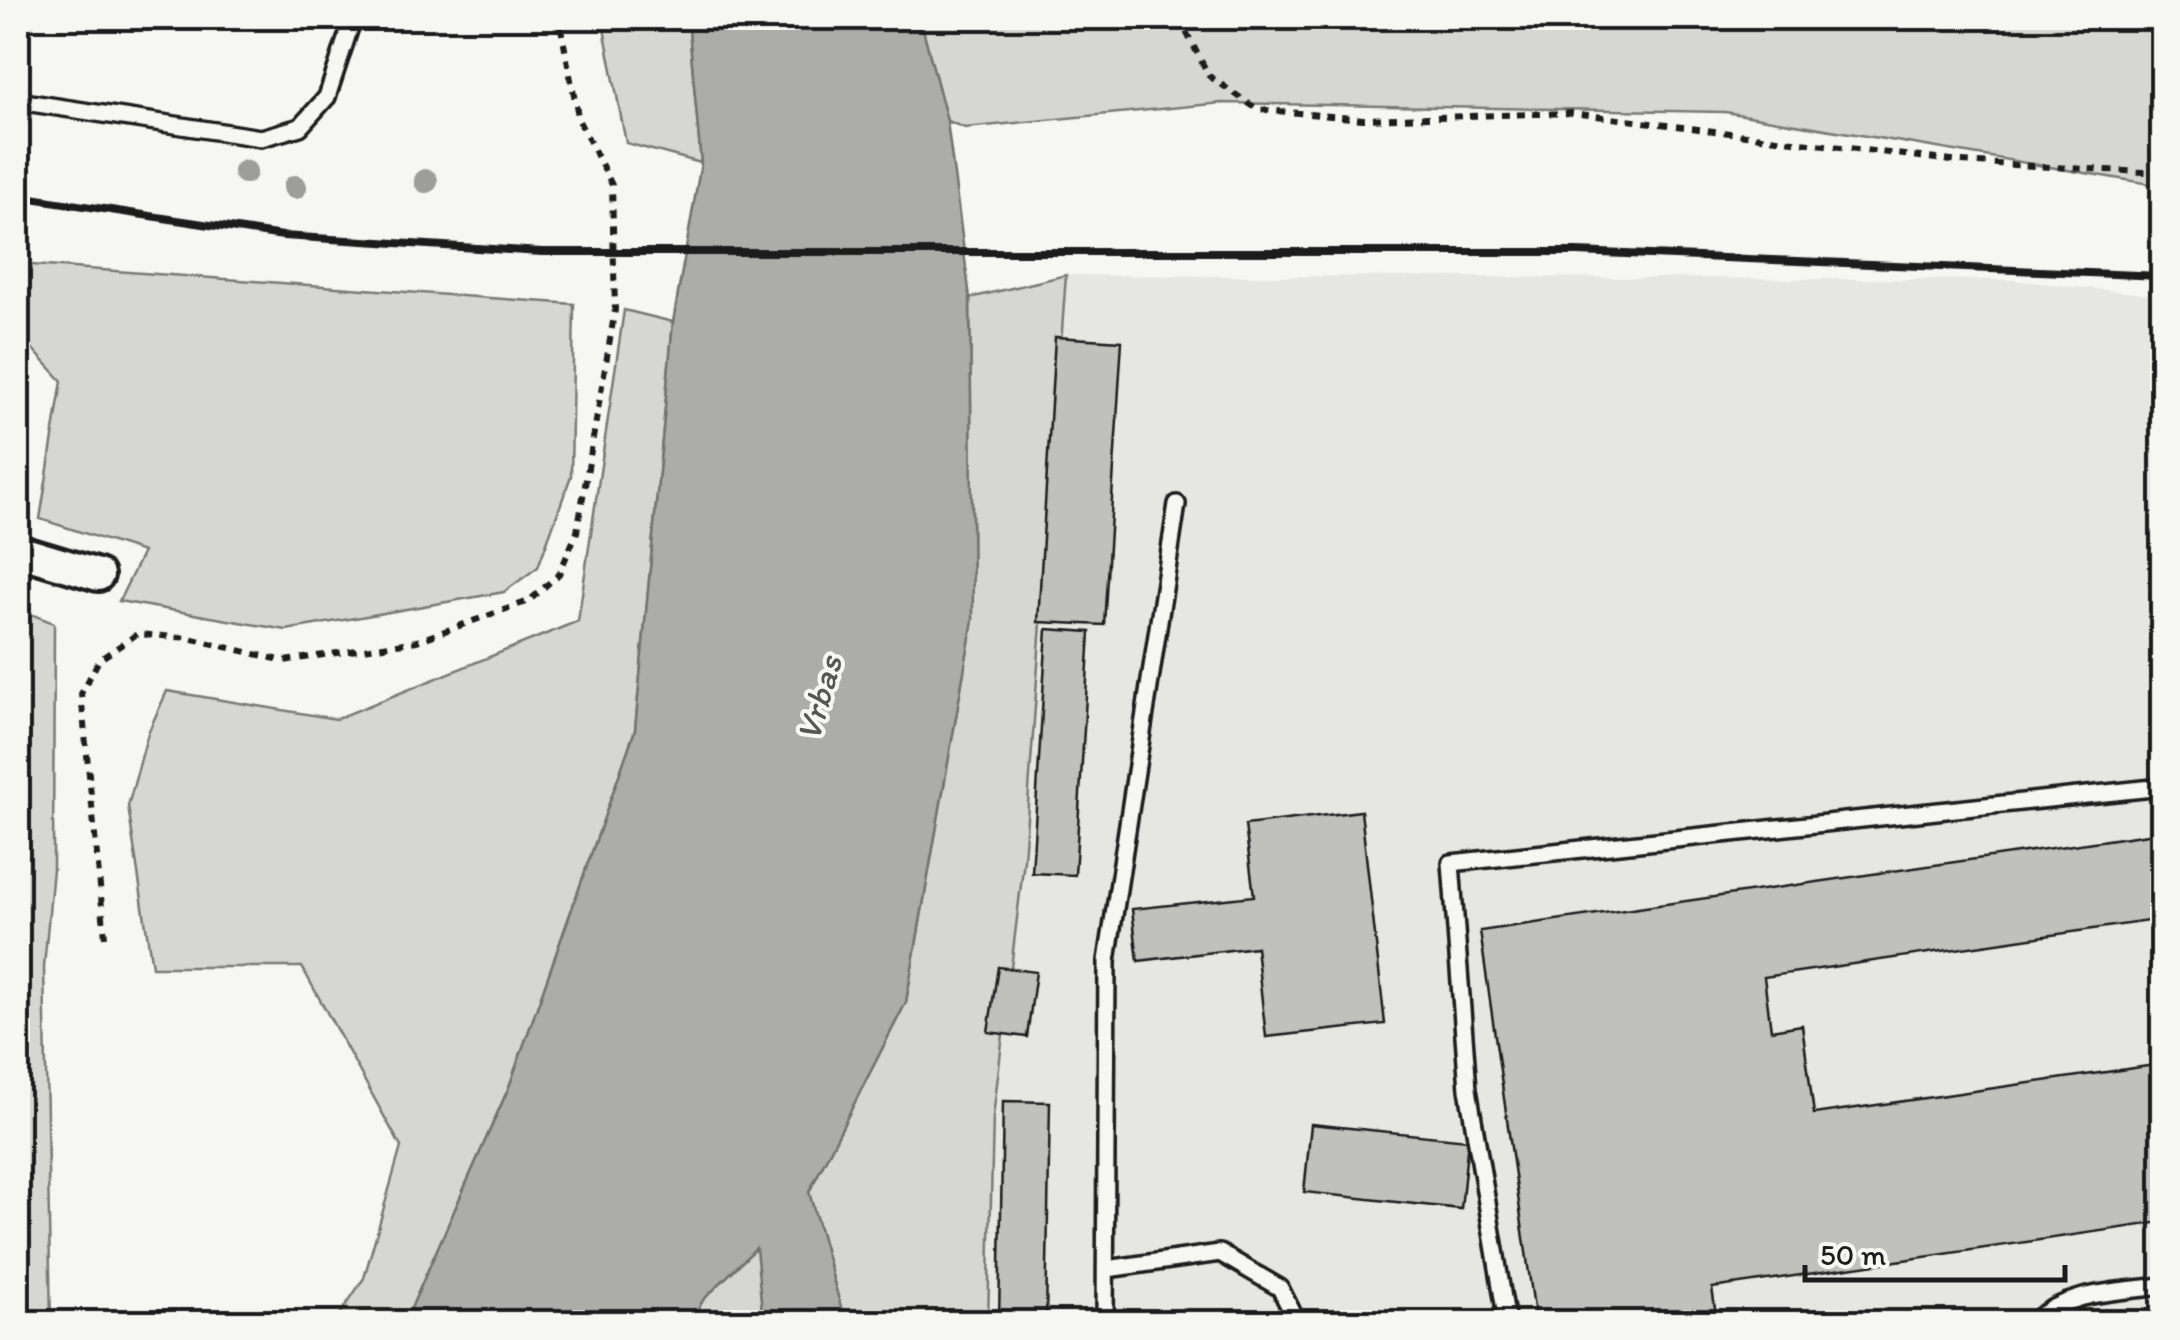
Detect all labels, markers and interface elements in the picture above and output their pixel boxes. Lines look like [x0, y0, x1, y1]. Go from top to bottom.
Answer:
water label: Vrbas [787, 649, 851, 745]
scale bar [1805, 1220, 2065, 1282]
text: 50 m [1820, 1236, 1886, 1273]

